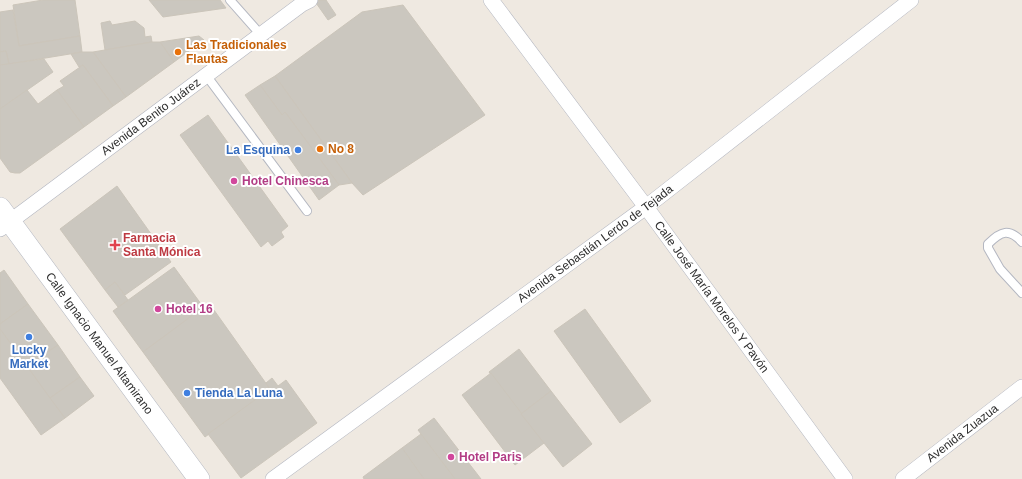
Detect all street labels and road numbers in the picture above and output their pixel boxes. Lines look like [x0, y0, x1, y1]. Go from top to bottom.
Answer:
street label: Avenida Benito Juárez [98, 75, 203, 158]
street label: Avenida Sebastián Lerdo de Tejada [515, 182, 676, 305]
street label: Calle José María Morelos Y Pavón [652, 218, 772, 376]
street label: Calle Ignacio Manuel Altamirano [43, 270, 156, 417]
street label: Avenida Zuazua [924, 401, 1001, 465]

